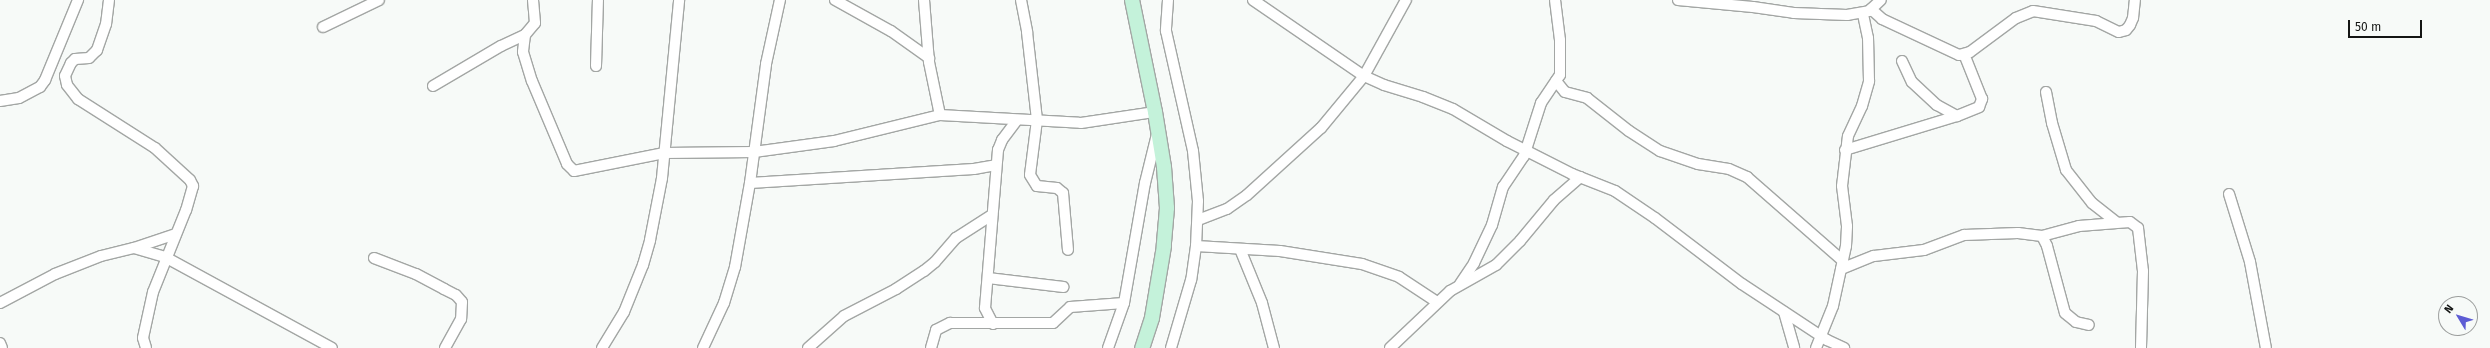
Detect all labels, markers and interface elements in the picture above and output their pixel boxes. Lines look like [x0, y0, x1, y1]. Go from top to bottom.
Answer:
scale bar [2350, 12, 2424, 38]
text: 50 m [2355, 20, 2381, 34]
north arrow [2438, 296, 2478, 336]
text: N [2442, 302, 2456, 316]

